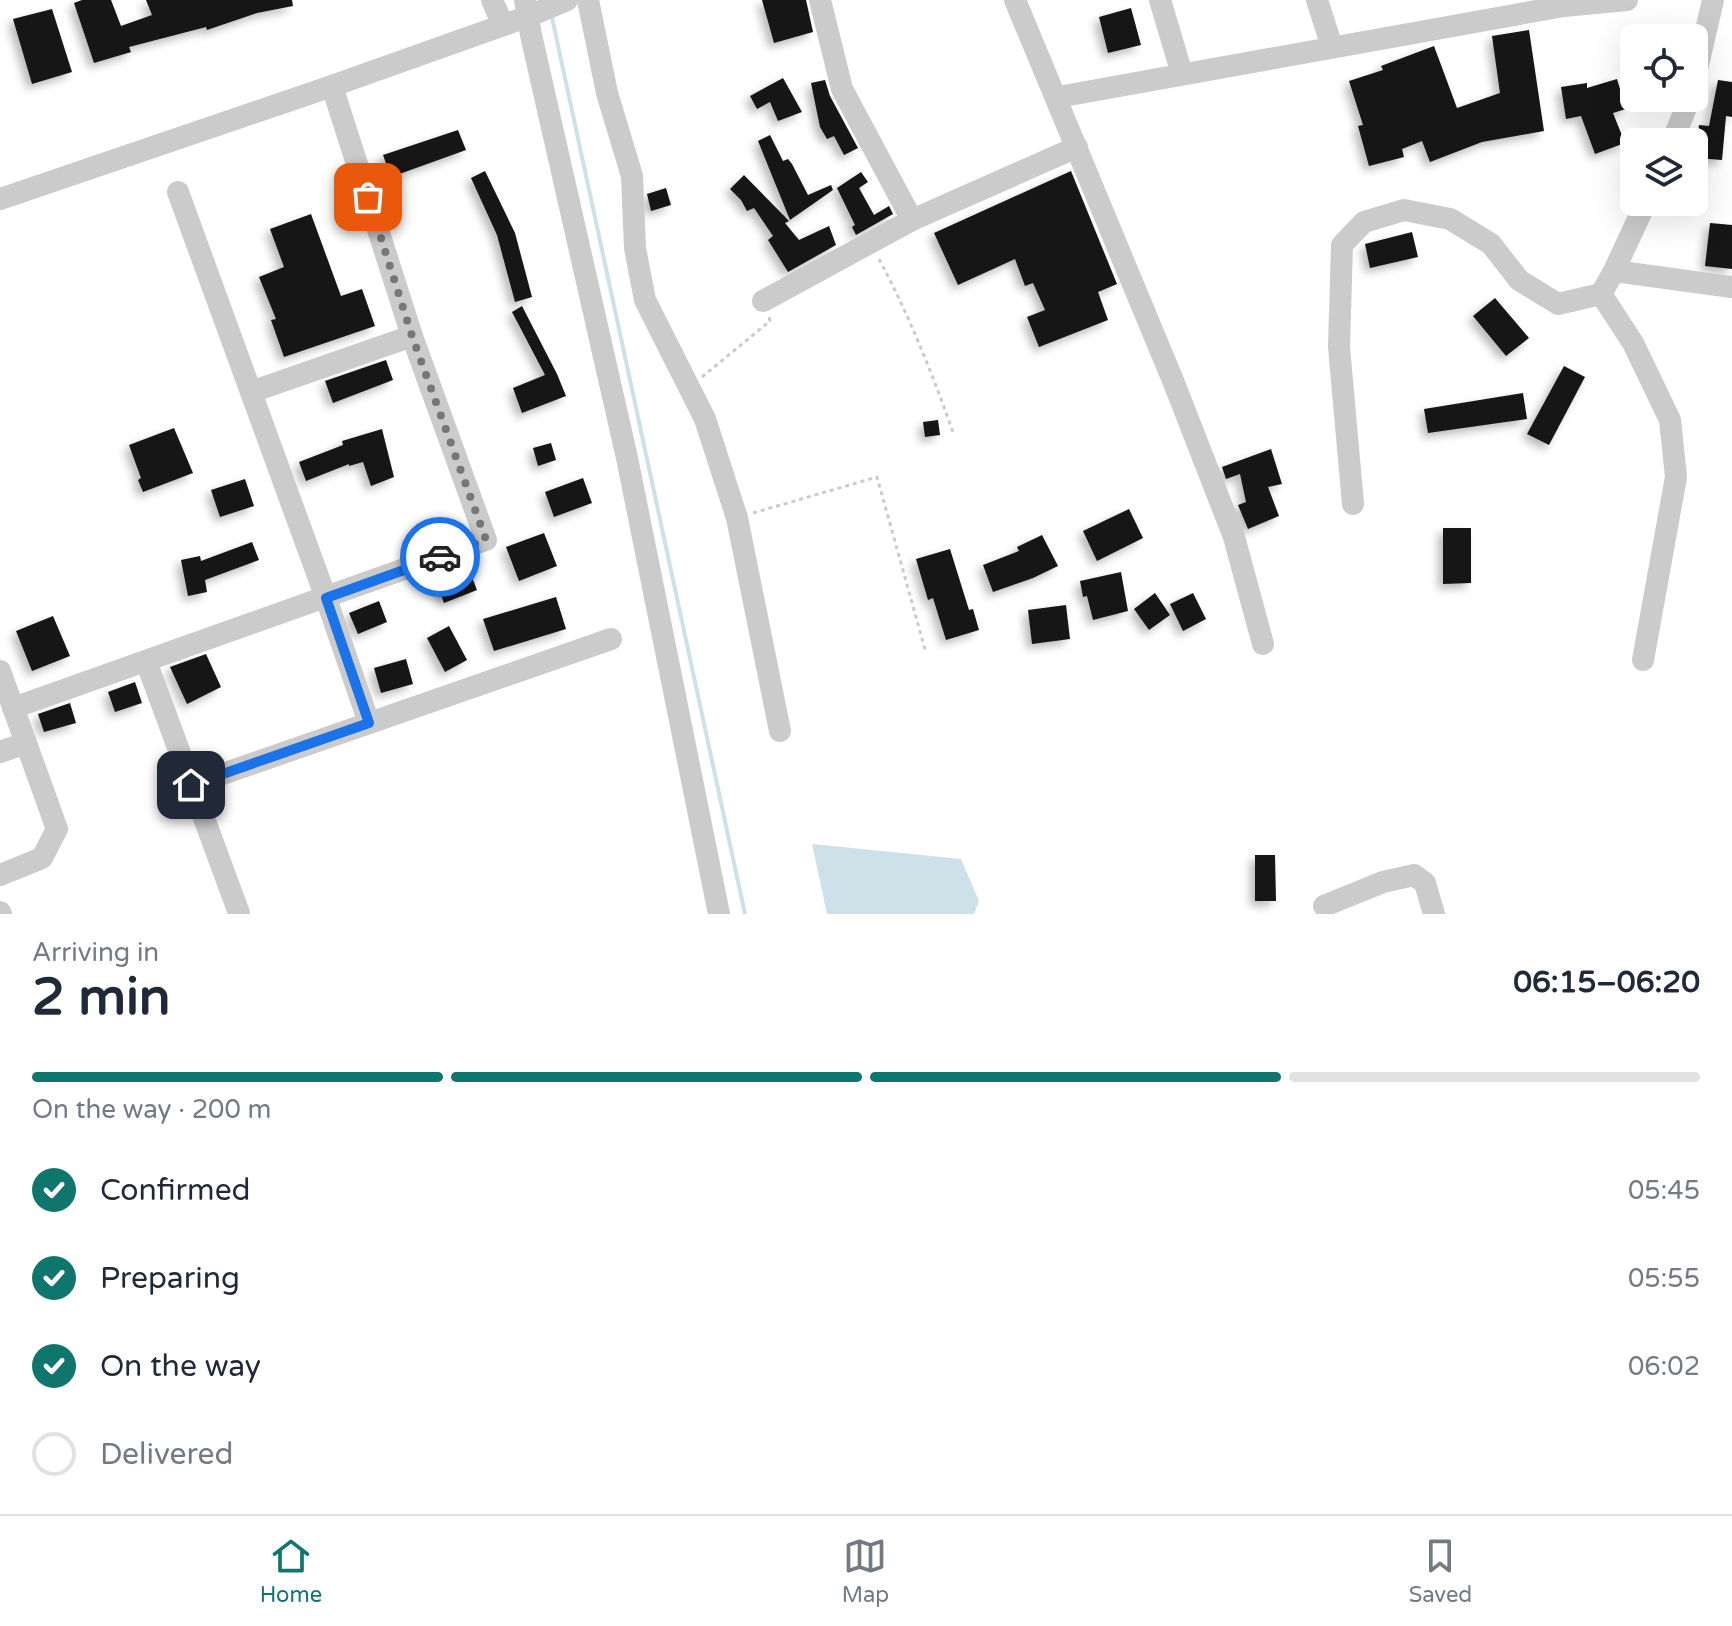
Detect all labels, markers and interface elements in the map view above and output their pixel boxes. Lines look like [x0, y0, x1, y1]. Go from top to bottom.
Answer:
map controls [1620, 24, 1708, 216]
button: locate [1620, 24, 1708, 112]
button: layers [1620, 128, 1708, 216]
pin [334, 163, 402, 231]
icon: bag [346, 175, 390, 219]
courier [400, 517, 480, 597]
icon: car [418, 535, 462, 579]
pin [157, 751, 225, 819]
icon: home [169, 763, 213, 807]
text: Arriving in [32, 937, 159, 968]
text: 06:15–06:20 [1513, 964, 1700, 1001]
text: 2 min [32, 966, 171, 1029]
text: On the way · 200 m [32, 1094, 271, 1125]
icon: check [32, 1168, 76, 1212]
text: Confirmed [100, 1172, 251, 1209]
text: 05:45 [1628, 1175, 1700, 1206]
icon: check [32, 1256, 76, 1300]
text: Preparing [100, 1260, 240, 1297]
text: 05:55 [1628, 1263, 1700, 1294]
icon: check [32, 1344, 76, 1388]
text: On the way [100, 1348, 261, 1385]
text: 06:02 [1628, 1351, 1700, 1382]
text: Delivered [100, 1436, 234, 1473]
tab: Home [260, 1534, 322, 1608]
tab: Map [842, 1534, 889, 1608]
tab: Saved [1409, 1534, 1472, 1608]

